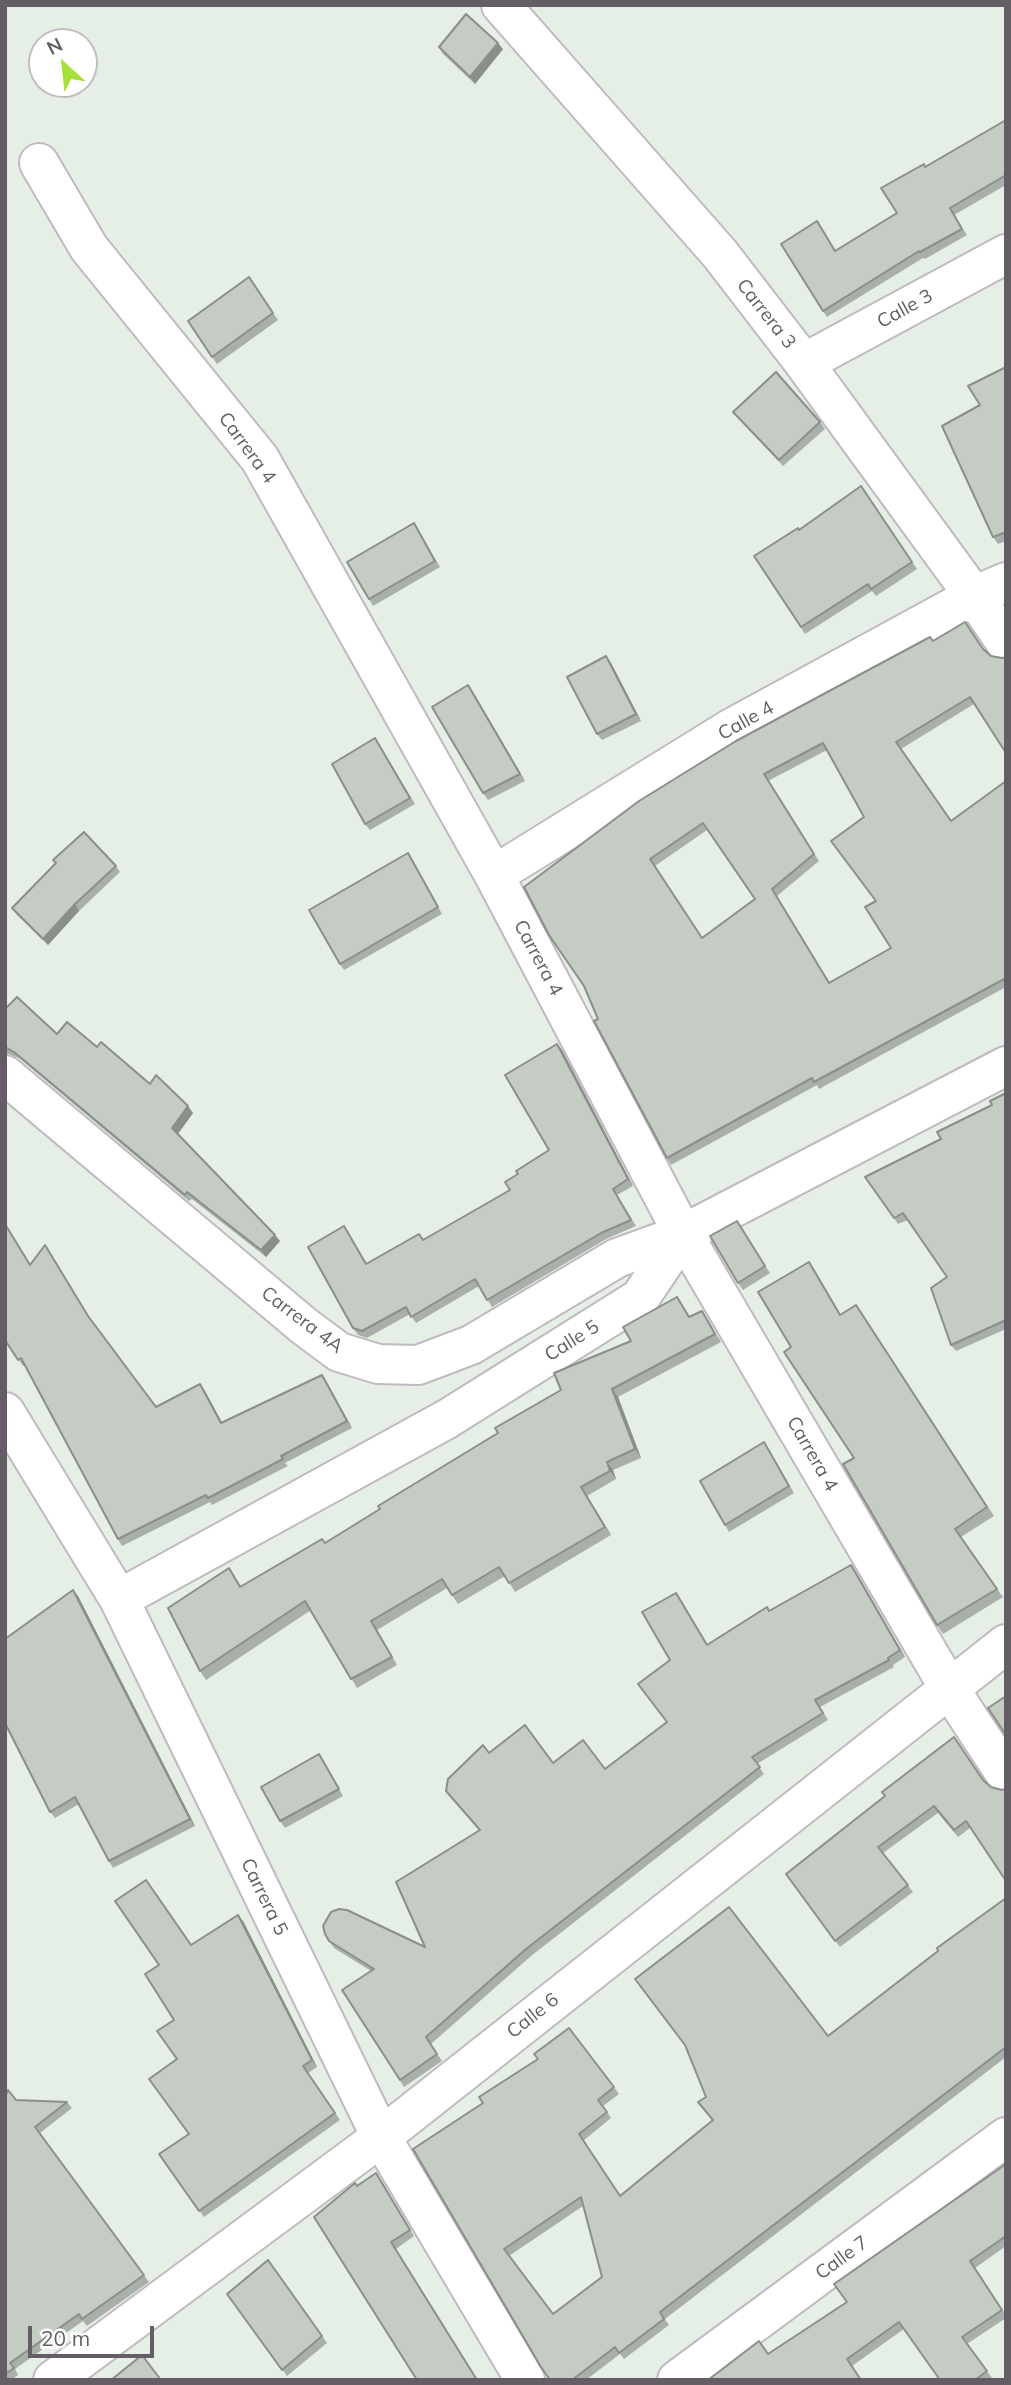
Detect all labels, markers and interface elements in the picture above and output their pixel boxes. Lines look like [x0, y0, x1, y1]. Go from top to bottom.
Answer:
north arrow [28, 28, 98, 98]
text: N [43, 32, 66, 60]
street label: Carrera 3 [732, 274, 800, 354]
street label: Calle 3 [873, 285, 937, 333]
street label: Carrera 4 [213, 408, 281, 488]
street label: Calle 4 [714, 697, 778, 745]
street label: Carrera 4 [509, 916, 567, 1000]
street label: Carrera 4A [257, 1282, 347, 1358]
street label: Calle 5 [541, 1315, 603, 1367]
street label: Carrera 4 [781, 1413, 843, 1495]
street label: Carrera 5 [236, 1855, 292, 1939]
street label: Calle 6 [502, 1989, 564, 2043]
street label: Calle 7 [811, 2231, 873, 2285]
scale bar [32, 2312, 158, 2356]
text: 20 m [41, 2325, 90, 2351]

